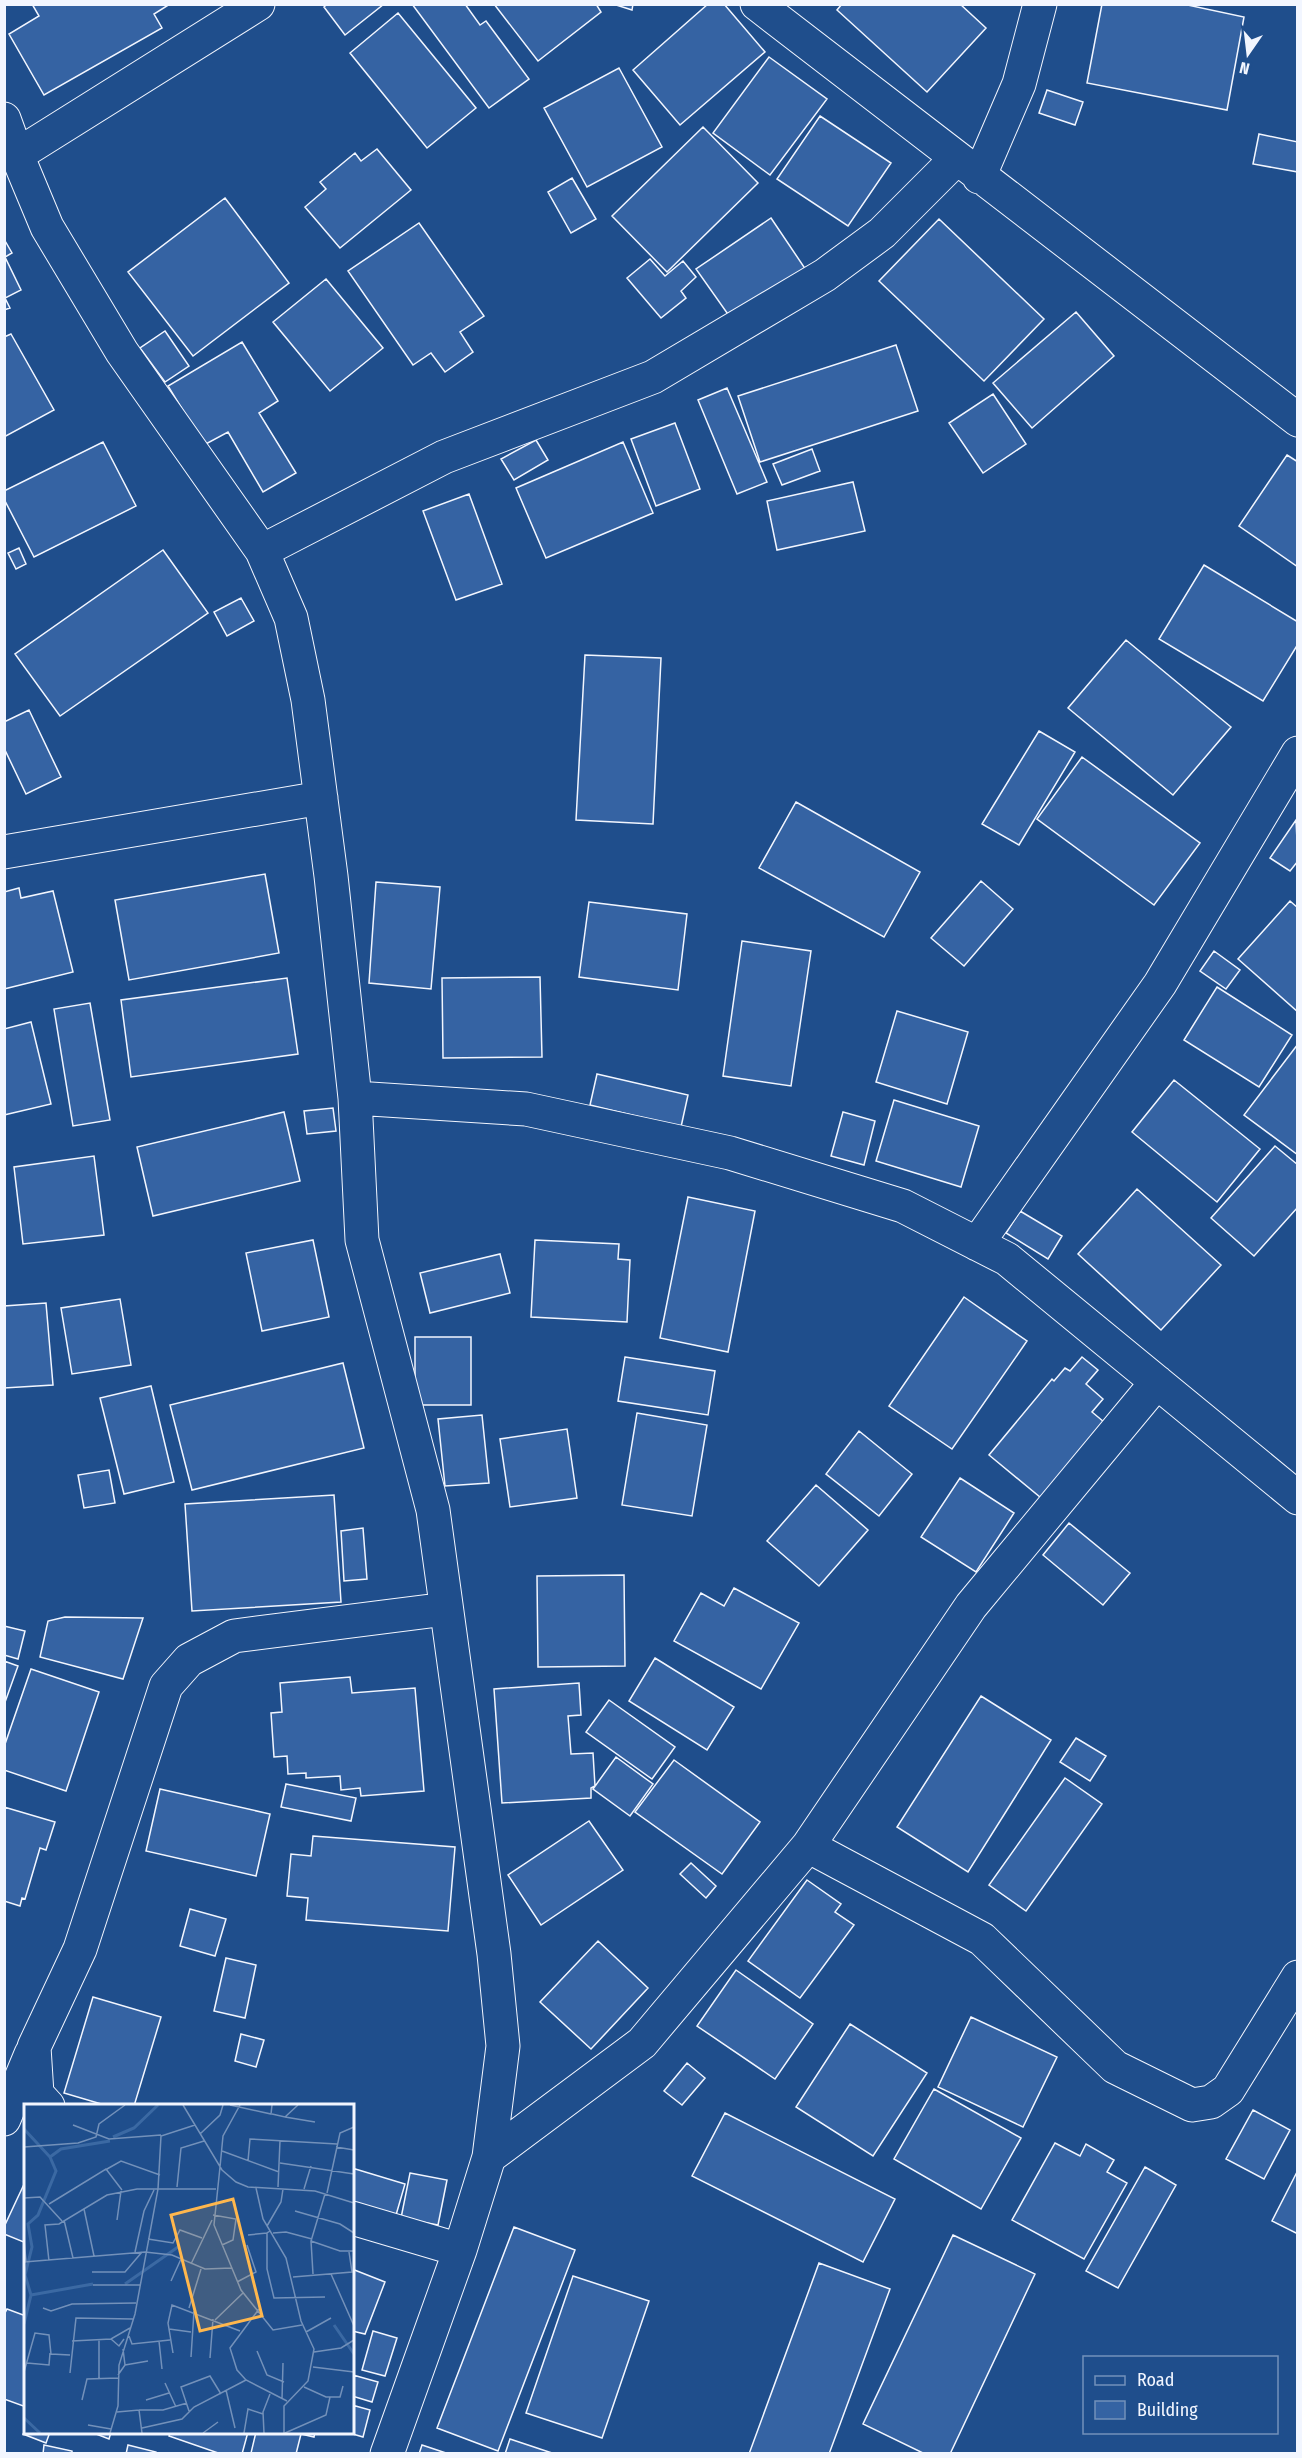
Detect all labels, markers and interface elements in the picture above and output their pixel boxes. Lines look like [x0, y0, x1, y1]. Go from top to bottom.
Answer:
north arrow [1218, 24, 1278, 84]
text: N [1238, 58, 1251, 78]
inset map [24, 2104, 354, 2434]
legend [1083, 2356, 1278, 2434]
text: Road [1137, 2369, 1174, 2391]
text: Building [1137, 2399, 1198, 2421]

